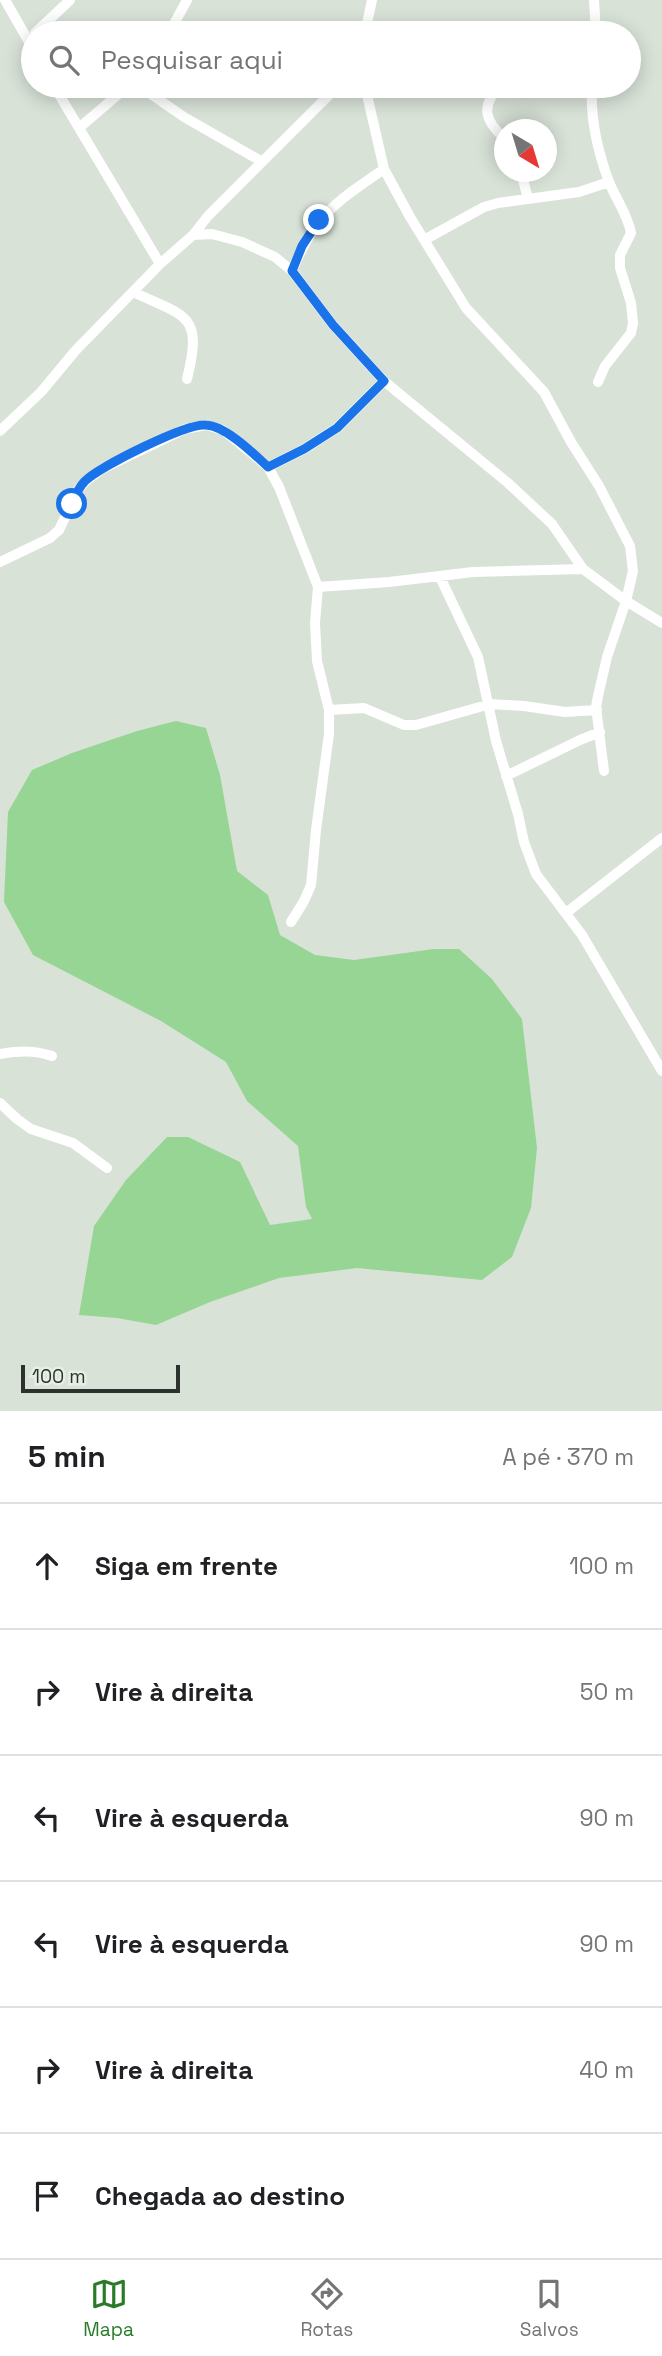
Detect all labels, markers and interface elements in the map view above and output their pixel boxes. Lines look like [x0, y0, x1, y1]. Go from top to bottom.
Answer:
search box [21, 21, 641, 98]
icon: search [45, 41, 83, 79]
text: Pesquisar aqui [101, 43, 283, 77]
north arrow [494, 119, 557, 182]
route end [303, 204, 334, 235]
route start [56, 488, 87, 519]
scale bar [21, 1362, 180, 1394]
text: 100 m [32, 1364, 86, 1389]
text: 5 min [28, 1437, 106, 1476]
text: A pé · 370 m [502, 1442, 634, 1472]
icon: ahead [28, 1547, 66, 1585]
text: Siga em frente [95, 1549, 278, 1583]
text: 100 m [569, 1551, 634, 1581]
icon: right [28, 1673, 66, 1711]
text: Vire à direita [95, 1675, 253, 1709]
text: 50 m [580, 1677, 634, 1707]
icon: left [28, 1799, 66, 1837]
text: Vire à esquerda [95, 1801, 289, 1835]
text: 90 m [579, 1803, 634, 1833]
icon: left [28, 1925, 66, 1963]
text: Vire à esquerda [95, 1927, 289, 1961]
text: 90 m [579, 1929, 634, 1959]
icon: right [28, 2051, 66, 2089]
text: Vire à direita [95, 2053, 253, 2087]
text: 40 m [579, 2055, 634, 2085]
icon: arrive [28, 2177, 66, 2215]
text: Chegada ao destino [95, 2179, 345, 2213]
tab: Mapa [83, 2275, 134, 2342]
tab: Rotas [300, 2275, 353, 2342]
tab: Salvos [520, 2275, 579, 2342]

